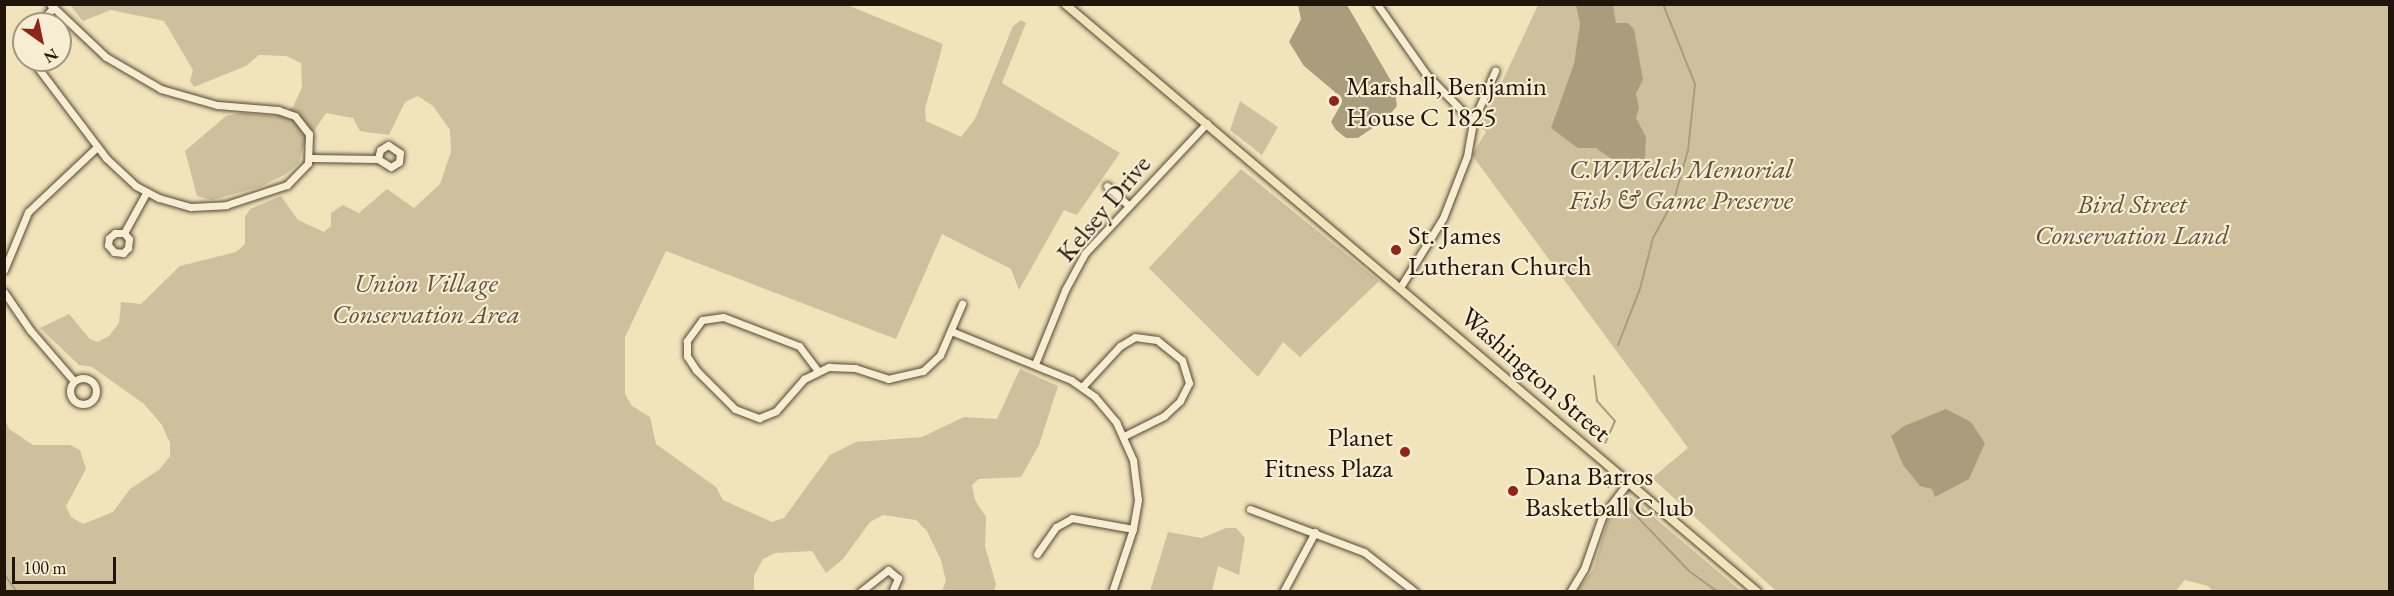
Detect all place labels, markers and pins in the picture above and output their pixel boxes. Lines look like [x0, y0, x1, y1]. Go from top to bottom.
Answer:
place label: Marshall, Benjamin House C 1825 [1346, 69, 1547, 132]
marker: Marshall, Benjamin House C 1825 [1327, 94, 1341, 108]
place label: St. James Lutheran Church [1408, 218, 1592, 281]
marker: St. James Lutheran Church [1389, 243, 1403, 257]
place label: Planet Fitness Plaza [1264, 420, 1393, 483]
marker: Planet Fitness Plaza [1398, 445, 1412, 459]
place label: Dana Barros Basketball C lub [1525, 459, 1694, 522]
marker: Dana Barros Basketball C lub [1506, 484, 1520, 498]

